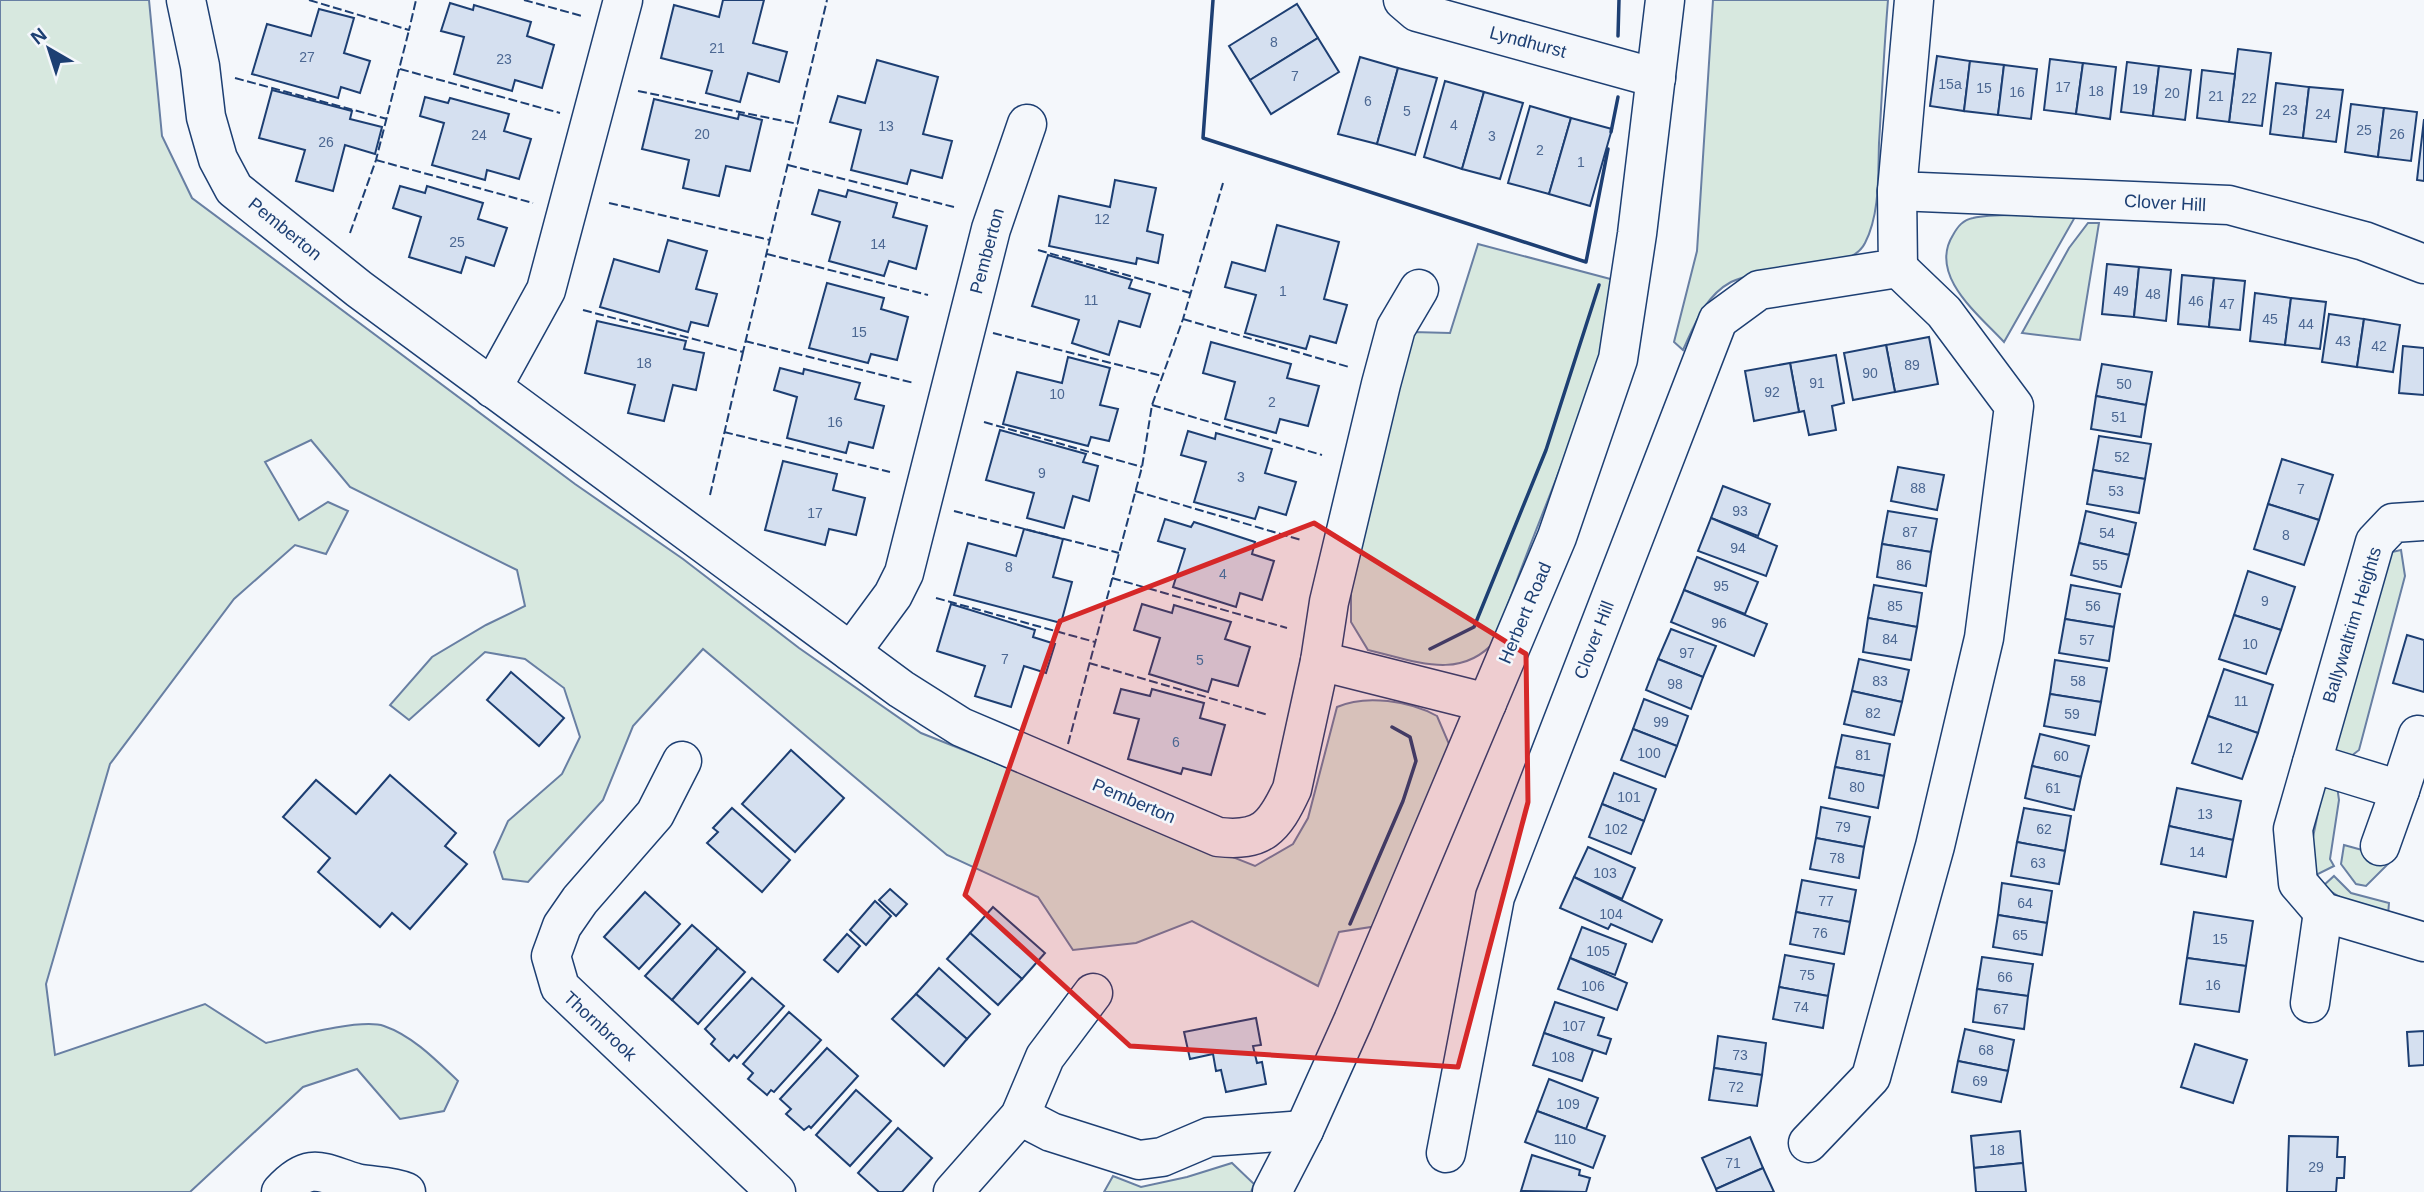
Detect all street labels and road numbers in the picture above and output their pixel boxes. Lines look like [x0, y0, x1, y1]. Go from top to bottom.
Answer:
street label: Lyndhurst [1488, 22, 1568, 62]
street label: Clover Hill [2124, 191, 2206, 215]
street label: Pemberton [244, 194, 326, 264]
street label: Pemberton [966, 206, 1008, 296]
street label: Ballywaltrim Heights [2319, 545, 2385, 705]
street label: Herbert Road [1495, 559, 1555, 667]
street label: Clover Hill [1570, 598, 1618, 682]
street label: Pemberton [1090, 775, 1178, 827]
street label: Thornbrook [560, 987, 641, 1065]

